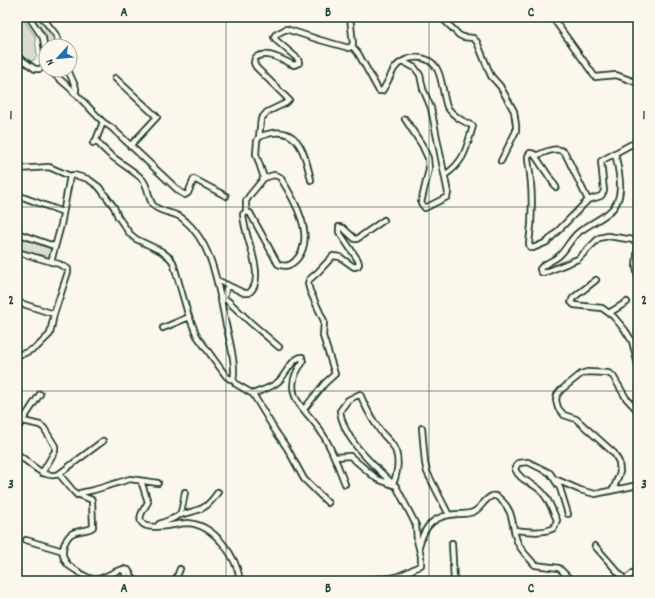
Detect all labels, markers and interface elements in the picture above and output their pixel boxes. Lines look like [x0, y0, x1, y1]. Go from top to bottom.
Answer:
text: A [120, 4, 128, 23]
text: B [325, 4, 331, 23]
text: C [528, 4, 535, 23]
north arrow [38, 38, 78, 78]
text: N [42, 55, 59, 68]
text: 1 [10, 107, 13, 126]
text: 1 [643, 107, 646, 126]
text: 2 [8, 292, 14, 311]
text: 2 [641, 292, 647, 311]
text: 3 [8, 476, 14, 495]
text: 3 [641, 476, 647, 495]
text: A [120, 580, 128, 598]
text: B [325, 580, 331, 598]
text: C [528, 580, 535, 598]

